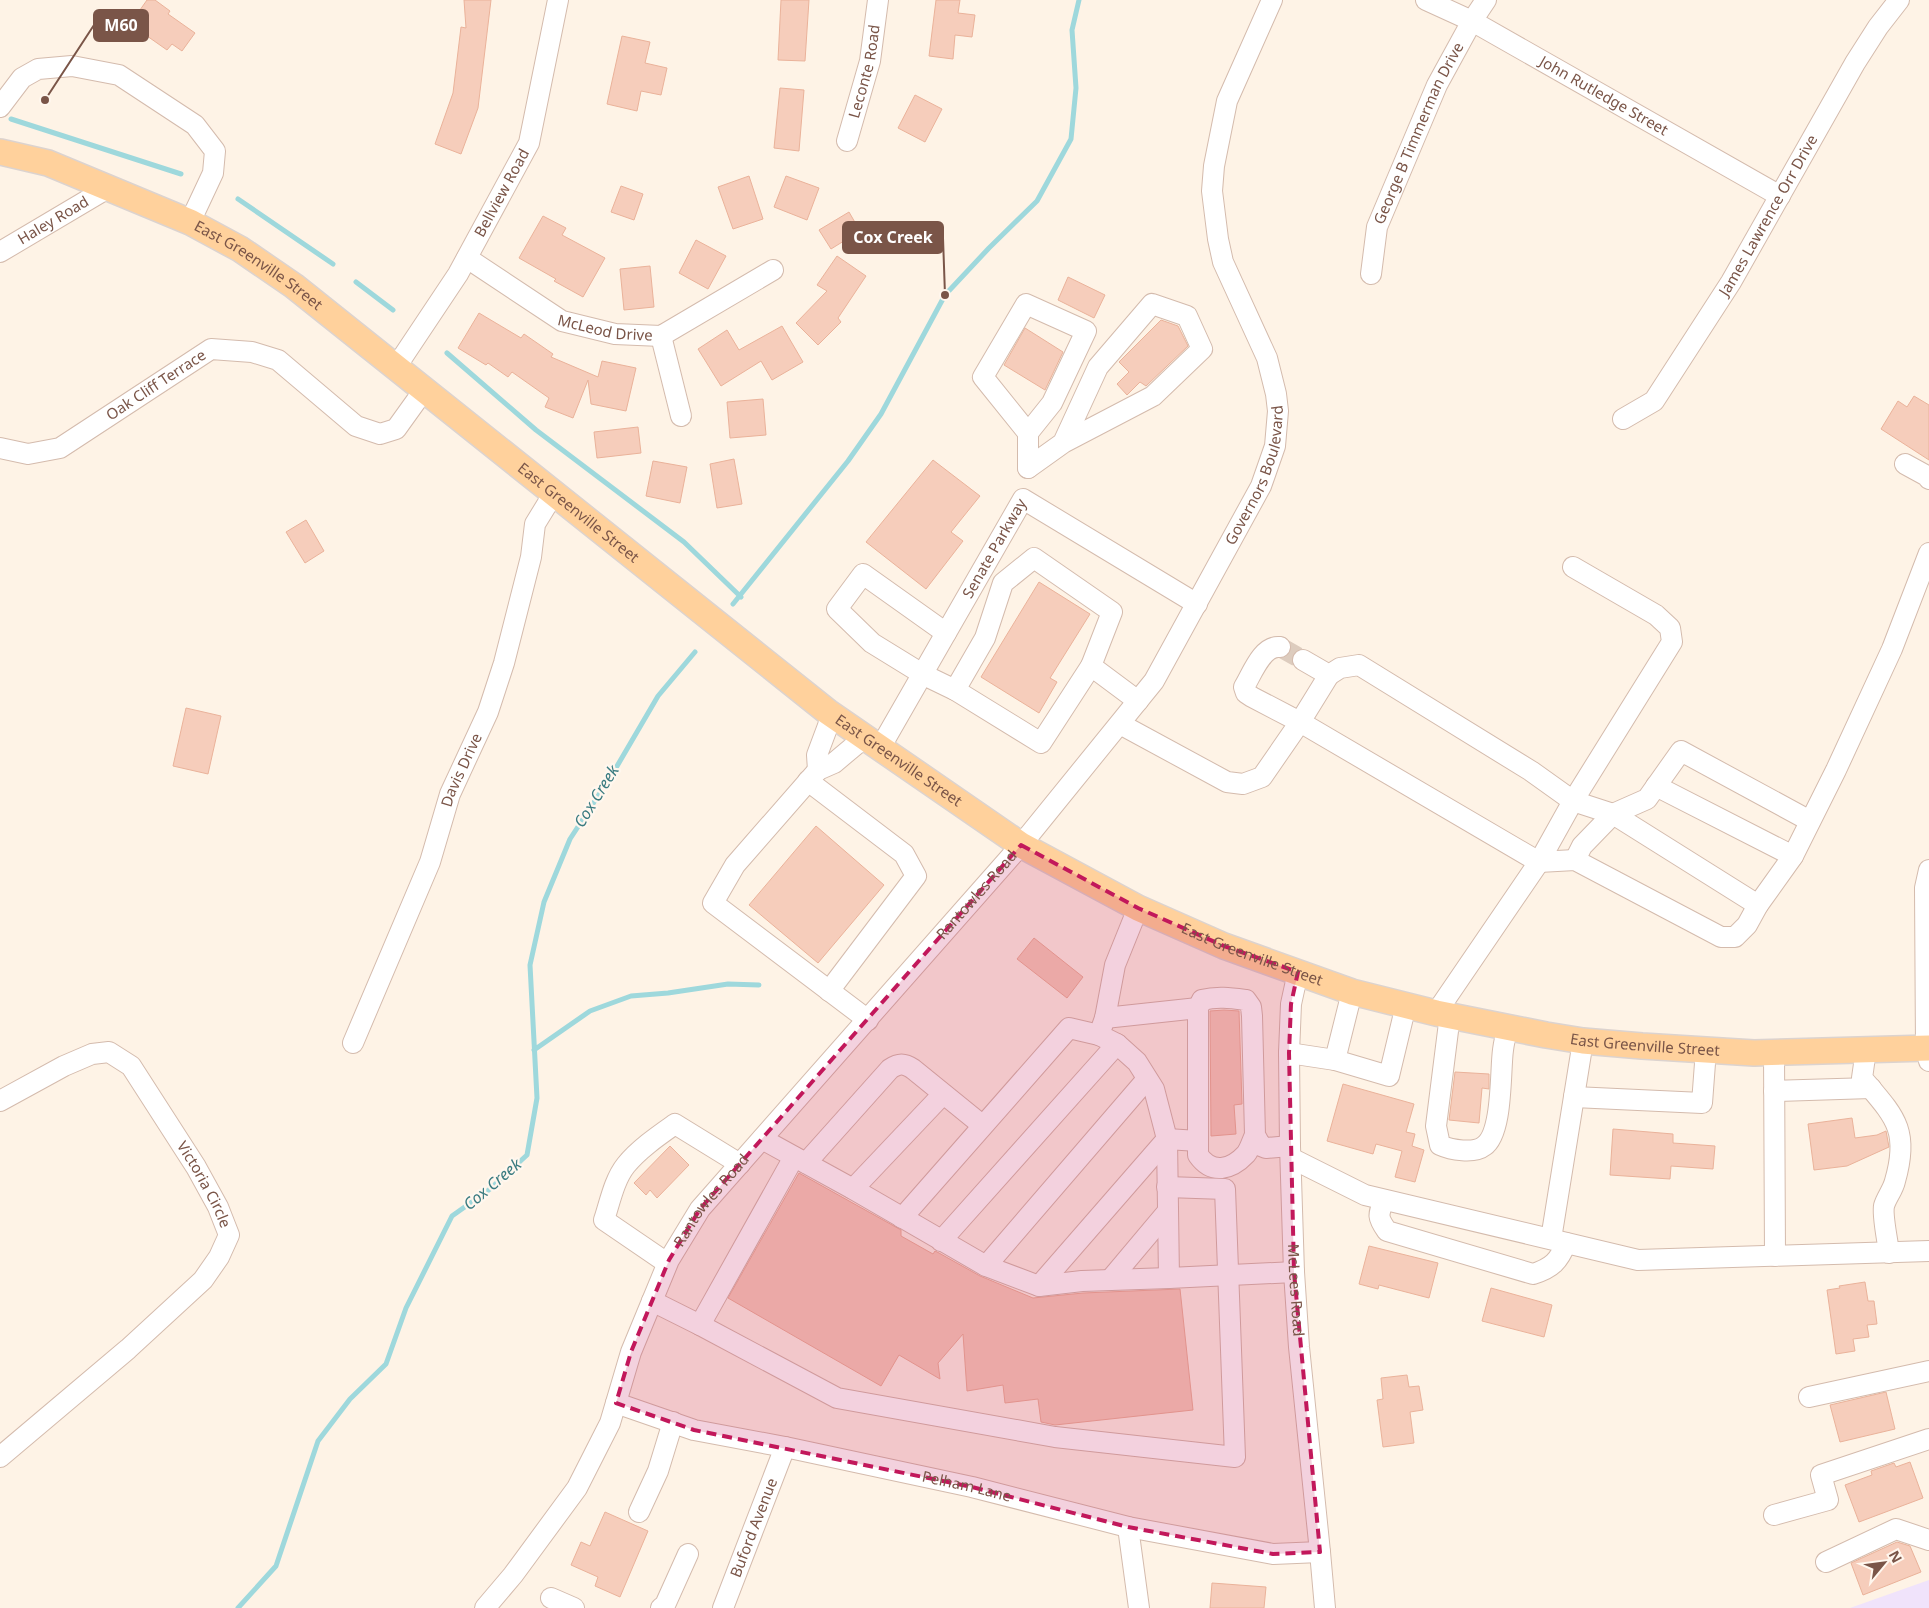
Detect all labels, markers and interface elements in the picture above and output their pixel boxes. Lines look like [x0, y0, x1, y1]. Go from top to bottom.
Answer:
callout: M60 [94, 10, 148, 41]
text: M60 [104, 14, 138, 36]
street label: Leconte Road [843, 23, 884, 120]
street label: George B Timmerman Drive [1368, 38, 1468, 227]
street label: John Rutledge Street [1535, 49, 1673, 140]
street label: James Lawrence Orr Drive [1713, 131, 1821, 301]
street label: Bellview Road [469, 145, 533, 240]
street label: Haley Road [14, 191, 92, 248]
street label: East Greenville Street [191, 215, 328, 314]
callout: Cox Creek [843, 222, 943, 253]
text: Cox Creek [853, 226, 933, 248]
street label: McLeod Drive [556, 309, 653, 345]
street label: Oak Cliff Terrace [102, 344, 209, 424]
street label: Governors Boulevard [1220, 404, 1287, 548]
street label: East Greenville Street [514, 457, 644, 567]
street label: Senate Parkway [957, 494, 1030, 602]
street label: East Greenville Street [832, 709, 967, 811]
street label: Davis Drive [436, 730, 486, 809]
water label: Cox Creek [568, 760, 624, 831]
street label: Rantowles Road [931, 846, 1021, 943]
street label: East Greenville Street [1179, 917, 1326, 990]
street label: East Greenville Street [1569, 1028, 1721, 1060]
street label: Victoria Circle [173, 1137, 236, 1230]
street label: Rantowles Road [668, 1149, 753, 1250]
water label: Cox Creek [458, 1153, 527, 1215]
street label: McLees Road [1284, 1243, 1309, 1337]
street label: Pelham Lane [920, 1466, 1014, 1506]
street label: Buford Avenue [725, 1475, 781, 1580]
north arrow [1859, 1538, 1909, 1588]
text: N [1885, 1547, 1907, 1566]

